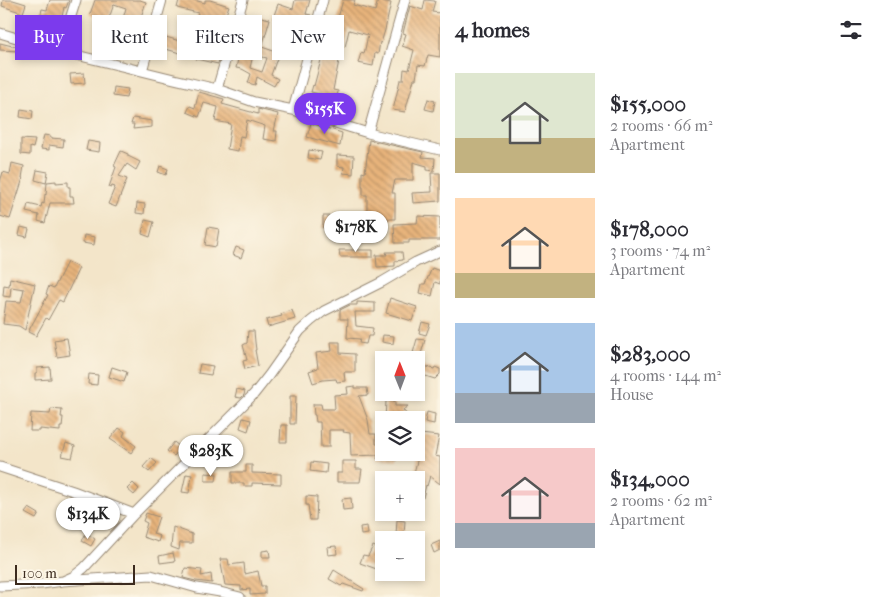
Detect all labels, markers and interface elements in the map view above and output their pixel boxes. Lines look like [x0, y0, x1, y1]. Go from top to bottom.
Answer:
chip: Buy [15, 15, 82, 60]
chip: Rent [92, 15, 167, 60]
chip: Filters [177, 15, 262, 60]
chip: New [272, 15, 344, 60]
icon: filters [837, 16, 865, 44]
text: 4 homes [455, 18, 530, 42]
pin: $155K [290, 92, 360, 135]
text: $155,000 [610, 92, 686, 116]
icon: home [495, 93, 555, 153]
text: $155K [305, 99, 345, 118]
text: 2 rooms · 66 m² [610, 116, 712, 135]
text: Apartment [610, 135, 685, 154]
pin: $178K [321, 210, 391, 253]
text: $178K [335, 217, 377, 236]
text: $178,000 [610, 217, 689, 241]
icon: home [495, 218, 555, 278]
text: 3 rooms · 74 m² [610, 241, 710, 260]
text: Apartment [610, 260, 685, 279]
text: $283,000 [610, 342, 691, 366]
icon: home [495, 343, 555, 403]
north arrow [375, 351, 425, 401]
map controls [375, 351, 425, 581]
text: 4 rooms · 144 m² [610, 366, 721, 385]
text: House [610, 385, 653, 404]
button: layers [375, 411, 425, 461]
pin: $283K [176, 434, 246, 477]
text: $283K [189, 441, 233, 460]
text: $134,000 [610, 467, 690, 491]
icon: home [495, 468, 555, 528]
button: + [375, 471, 425, 521]
text: 2 rooms · 62 m² [610, 491, 712, 510]
pin: $134K [53, 498, 123, 540]
text: $134K [67, 504, 109, 523]
text: Apartment [610, 510, 685, 529]
button: − [375, 531, 425, 581]
scale bar [15, 562, 135, 585]
text: 100 m [22, 565, 57, 582]

